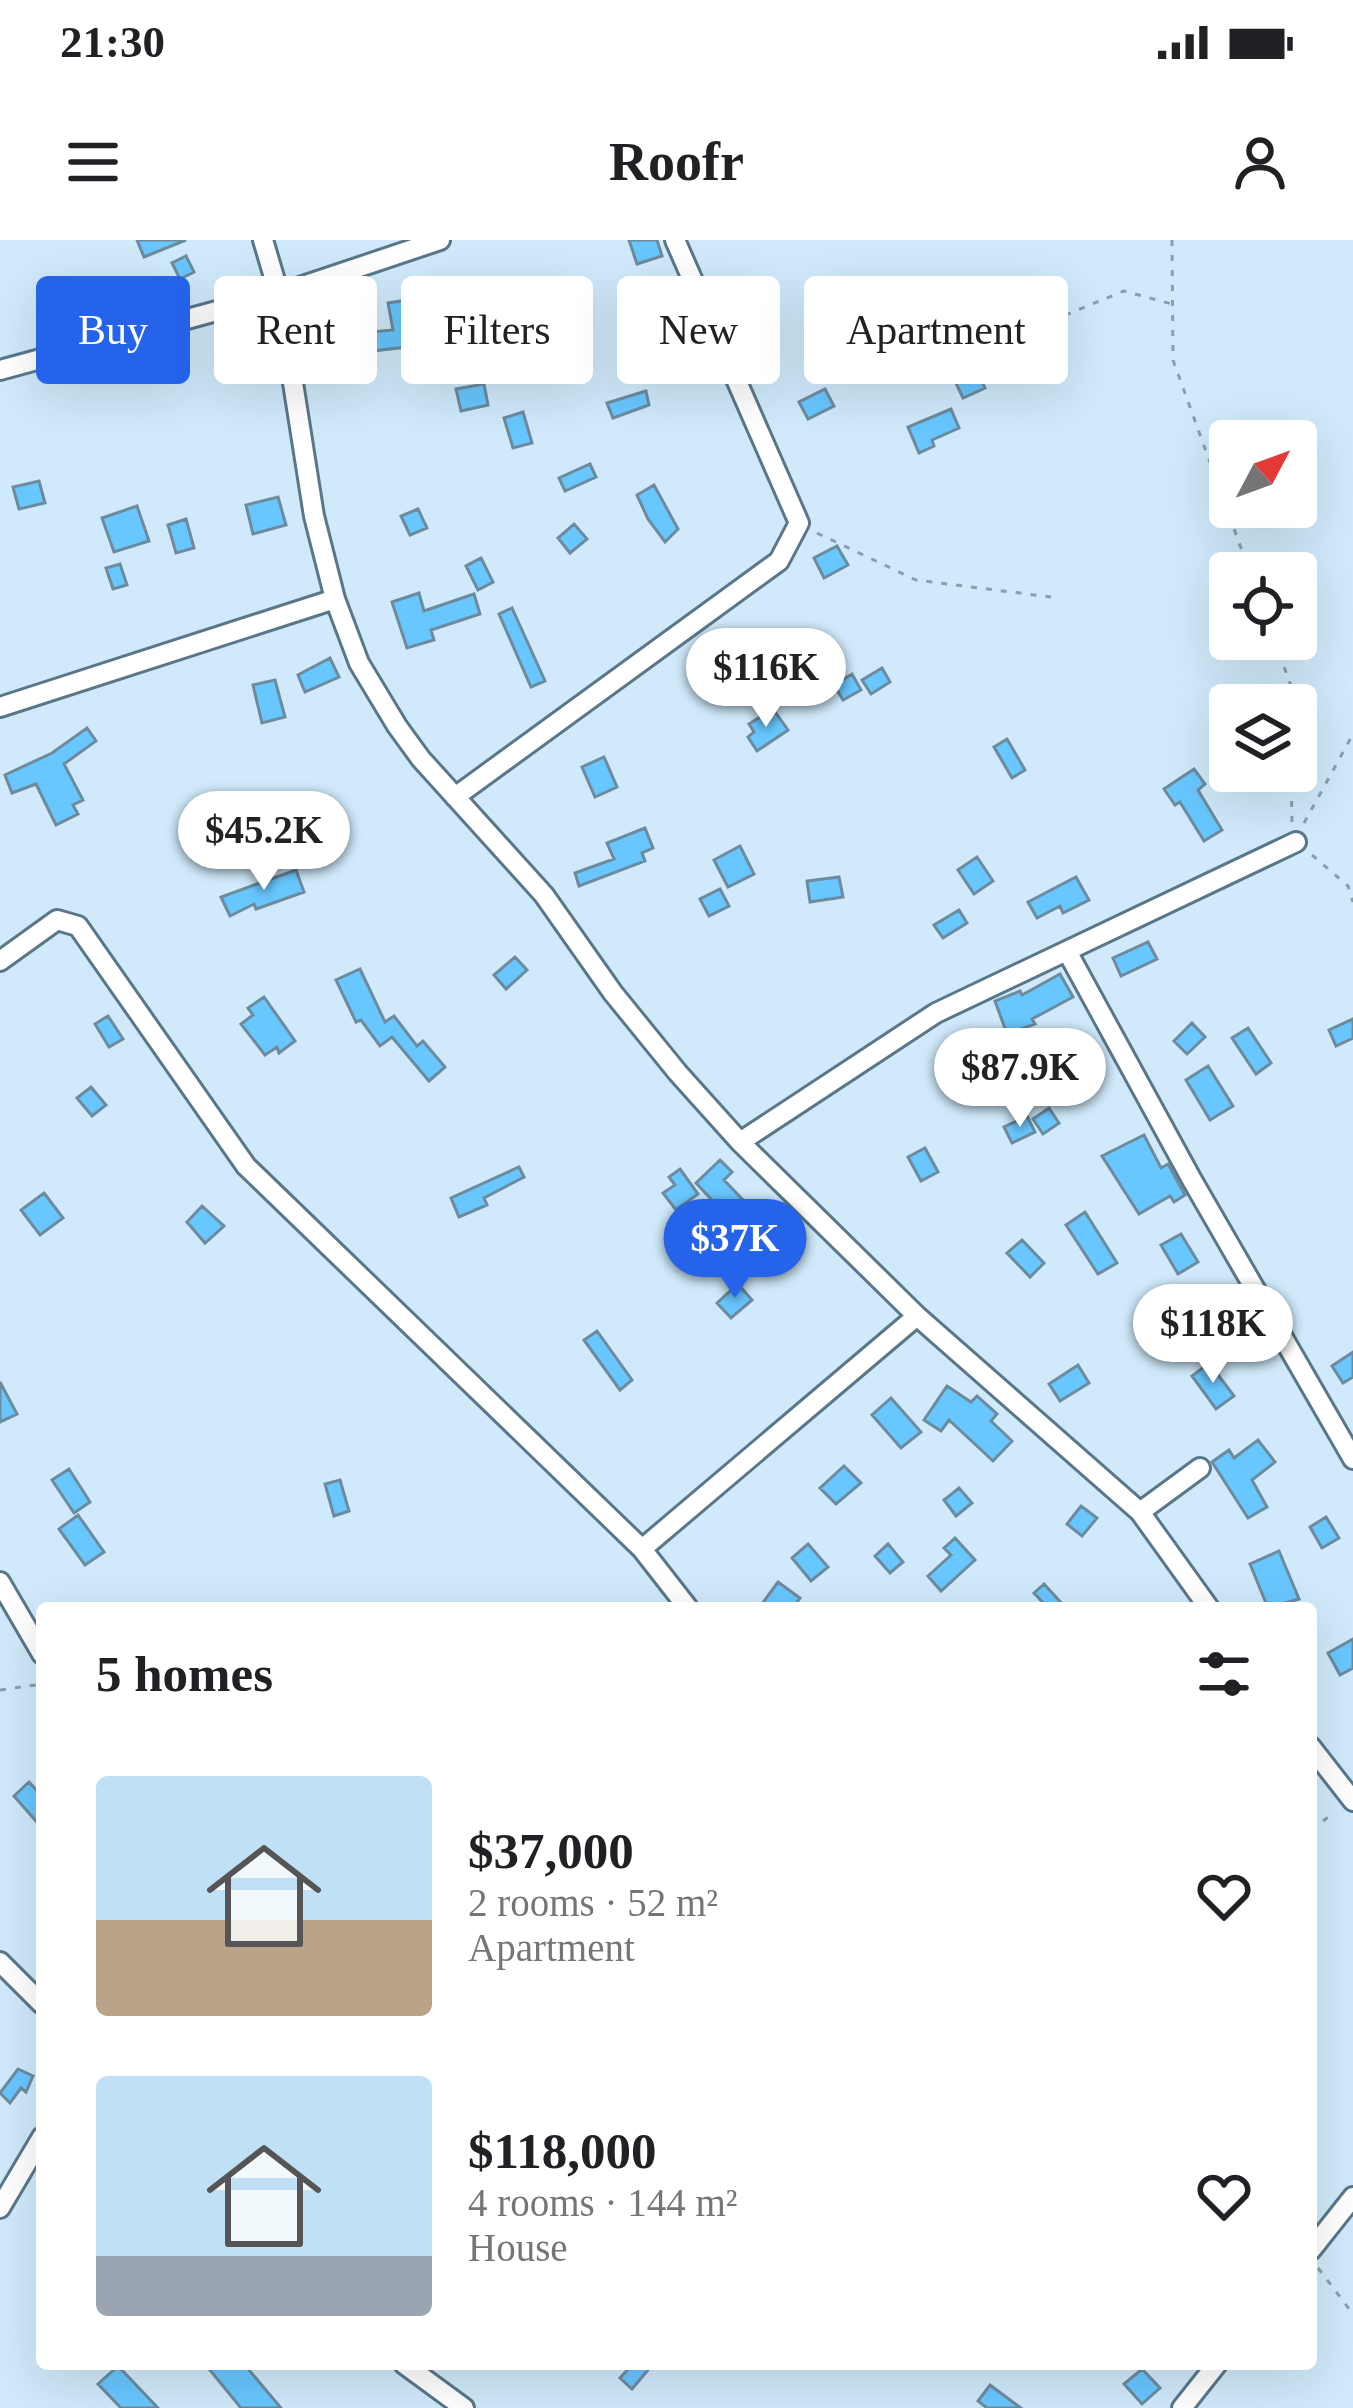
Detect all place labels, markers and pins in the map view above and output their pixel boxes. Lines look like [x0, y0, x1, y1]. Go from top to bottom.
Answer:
pin: $116K [682, 628, 850, 730]
pin: $45.2K [166, 791, 362, 893]
pin: $87.9K [922, 1028, 1118, 1130]
pin: $37K [664, 1199, 806, 1301]
pin: $118K [1129, 1284, 1297, 1386]

